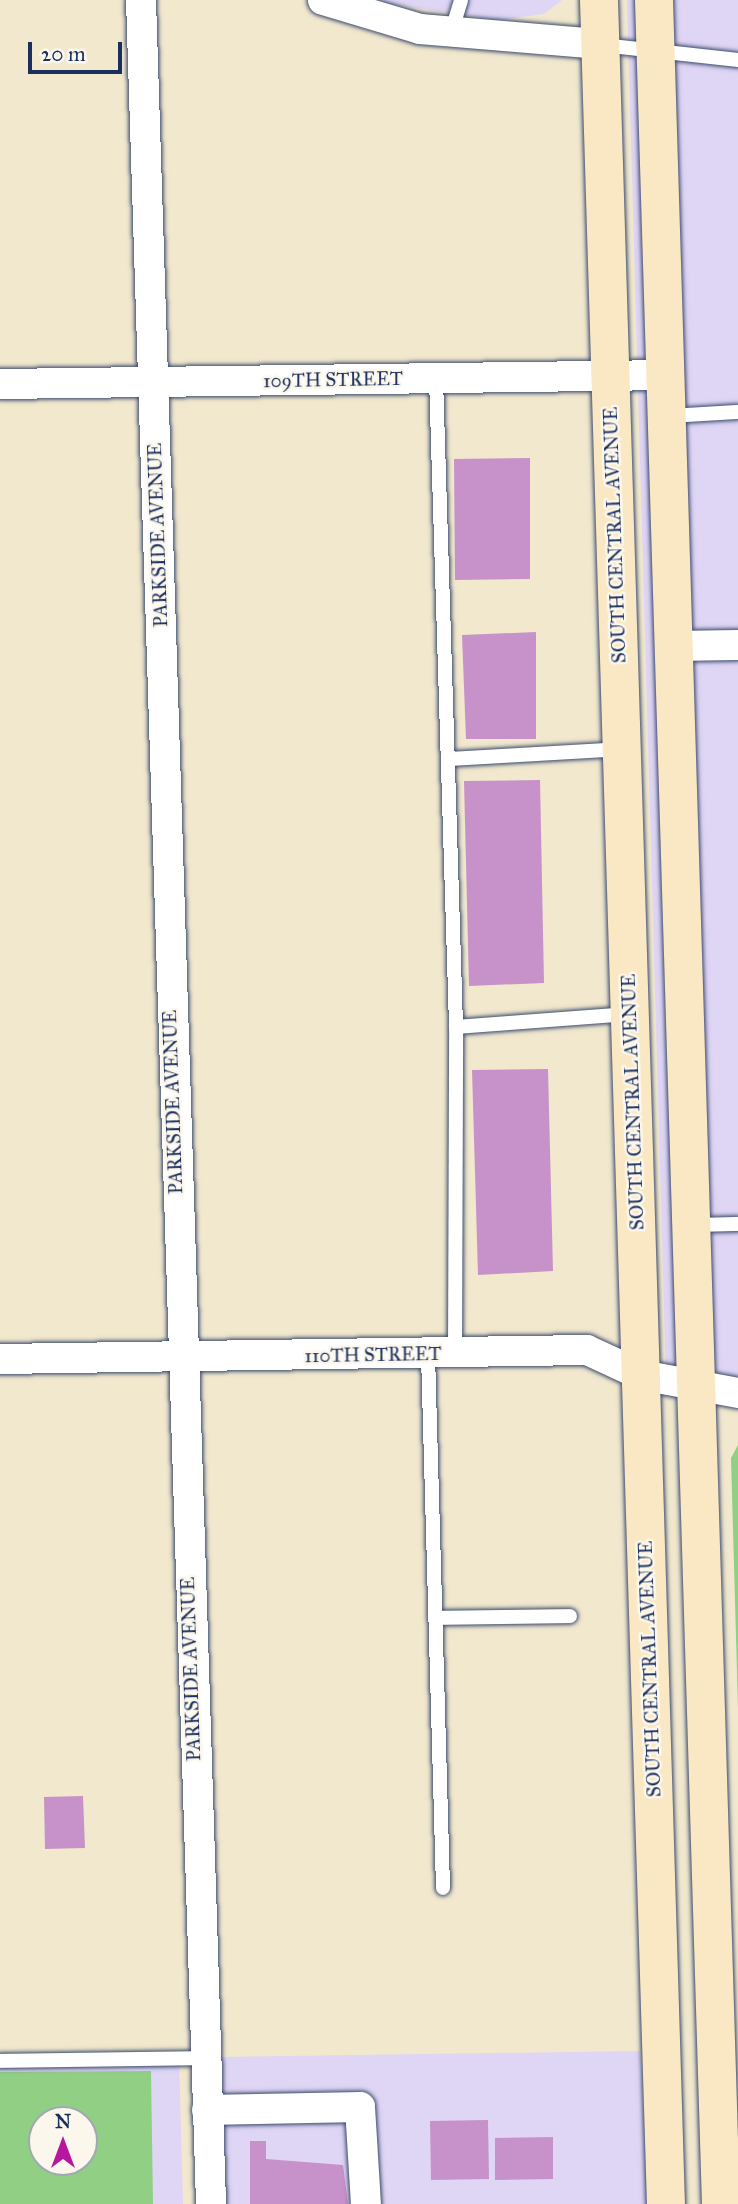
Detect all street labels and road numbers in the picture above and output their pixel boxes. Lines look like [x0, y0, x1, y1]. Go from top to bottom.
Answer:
street label: 109TH STREET [263, 367, 403, 393]
street label: SOUTH CENTRAL AVENUE [599, 406, 631, 664]
street label: PARKSIDE AVENUE [143, 442, 173, 628]
street label: SOUTH CENTRAL AVENUE [617, 973, 649, 1231]
street label: PARKSIDE AVENUE [158, 1009, 188, 1195]
street label: 110TH STREET [304, 1342, 442, 1368]
street label: SOUTH CENTRAL AVENUE [634, 1540, 666, 1798]
street label: PARKSIDE AVENUE [176, 1576, 206, 1762]

